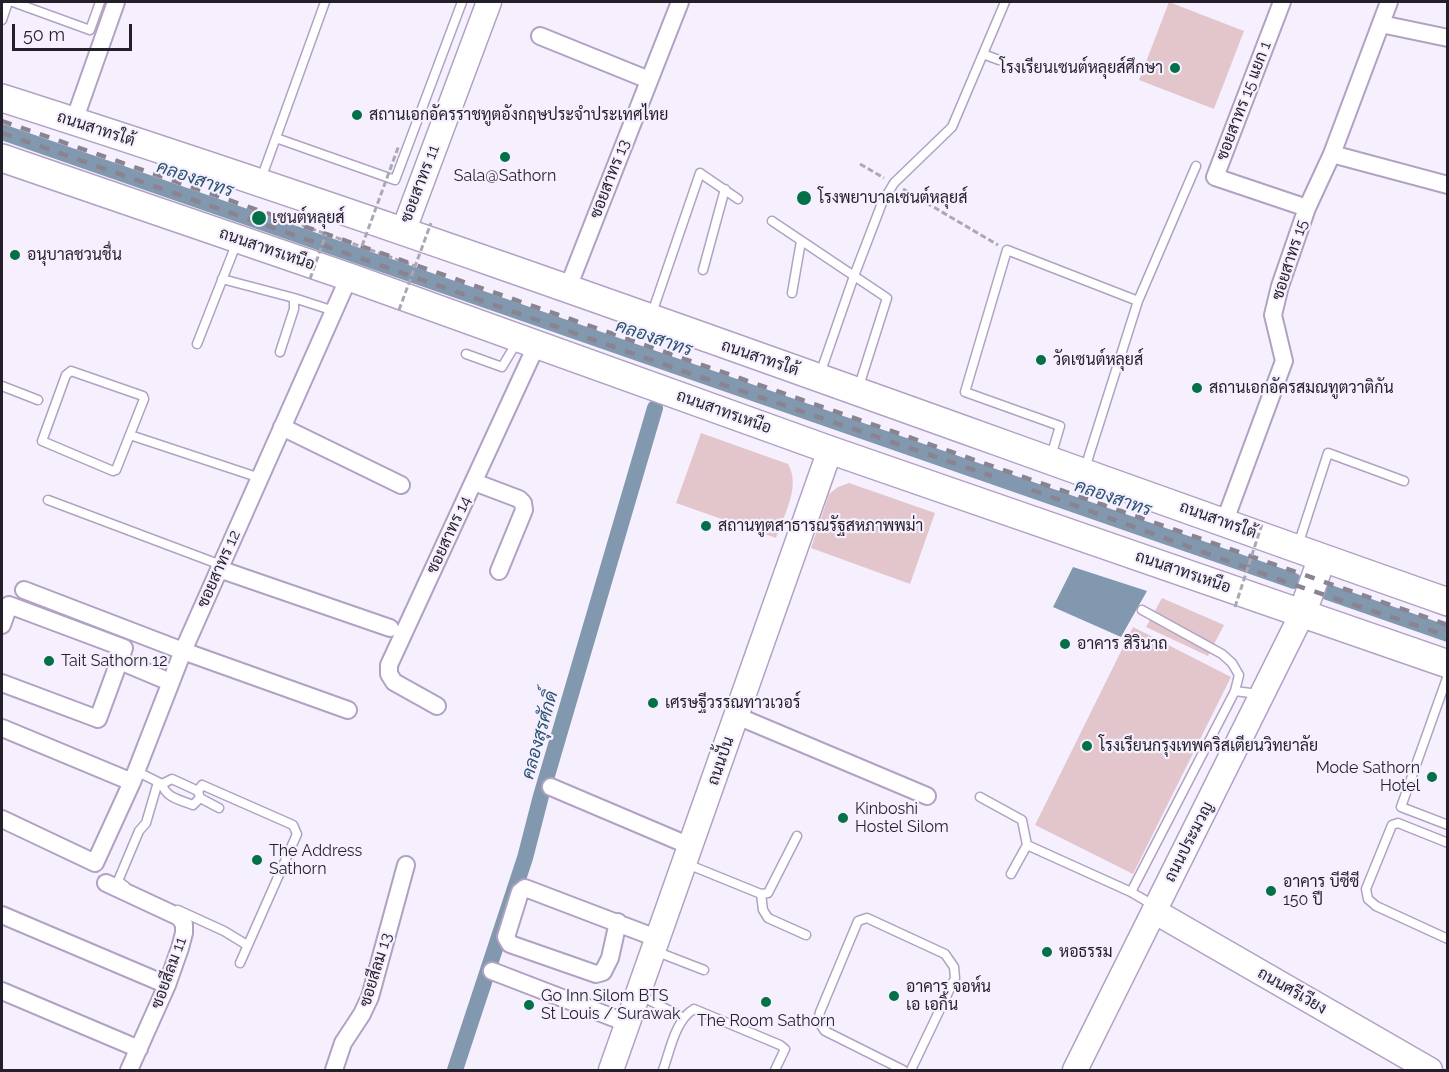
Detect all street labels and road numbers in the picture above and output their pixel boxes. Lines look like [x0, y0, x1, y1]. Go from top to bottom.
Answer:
street label: ซอยสาทร 15 แยก 1 [1212, 39, 1276, 163]
street label: ถนนสาทรใต้ [55, 107, 137, 151]
street label: ซอยสาทร 13 [586, 137, 634, 221]
street label: ซอยสาทร 11 [396, 143, 444, 225]
street label: ซอยสาทร 15 [1268, 217, 1312, 303]
street label: ถนนสาทรเหนือ [217, 224, 317, 274]
street label: ถนนสาทรใต้ [719, 336, 801, 380]
street label: ถนนสาทรเหนือ [674, 386, 774, 438]
street label: ซอยสาทร 14 [423, 493, 475, 577]
street label: ถนนสาทรใต้ [1177, 497, 1259, 543]
street label: ซอยสาทร 12 [193, 527, 245, 611]
street label: ถนนสาทรเหนือ [1133, 547, 1233, 597]
street label: ถนนปั้น [704, 734, 738, 788]
street label: ถนนประมวญ [1161, 799, 1217, 885]
street label: ซอยสีลม 13 [356, 931, 396, 1009]
street label: ซอยสีลม 11 [147, 935, 191, 1011]
street label: ถนนศรีเวียง [1254, 964, 1330, 1018]

